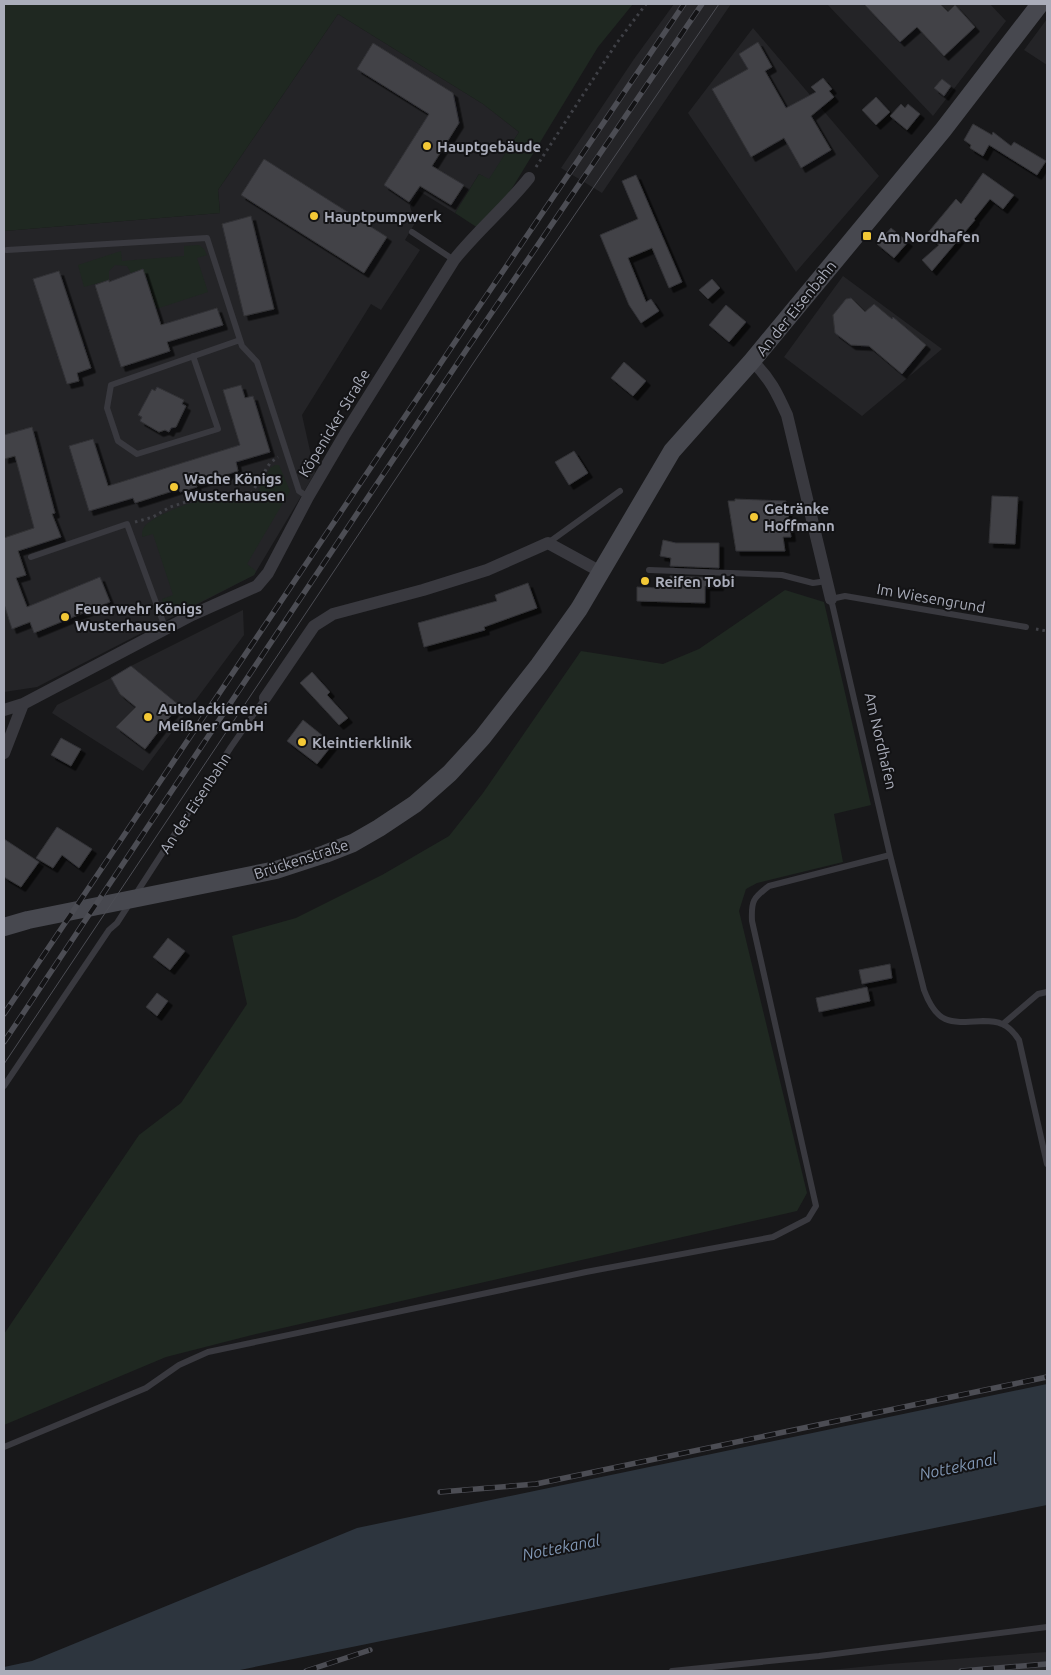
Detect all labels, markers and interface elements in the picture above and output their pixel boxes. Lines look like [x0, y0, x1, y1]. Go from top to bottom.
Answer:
place label: Hauptgebäude [437, 138, 541, 155]
marker: Hauptgebäude [421, 140, 433, 152]
place label: Hauptpumpwerk [324, 208, 442, 225]
marker: Hauptpumpwerk [308, 210, 320, 222]
place label: Am Nordhafen [877, 228, 980, 245]
marker: Am Nordhafen [861, 230, 873, 242]
street label: An der Eisenbahn [753, 257, 839, 359]
street label: Köpenicker Straße [295, 366, 373, 480]
place label: Wache Königs Wusterhausen [184, 470, 285, 504]
marker: Wache Königs Wusterhausen [168, 481, 180, 493]
place label: Getränke Hoffmann [764, 500, 835, 534]
marker: Getränke Hoffmann [748, 511, 760, 523]
place label: Reifen Tobi [655, 573, 735, 590]
marker: Reifen Tobi [639, 575, 651, 587]
street label: Im Wiesengrund [875, 580, 987, 616]
place label: Feuerwehr Königs Wusterhausen [75, 600, 202, 634]
marker: Feuerwehr Königs Wusterhausen [59, 611, 71, 623]
street label: Am Nordhafen [862, 691, 900, 791]
place label: Autolackiererei Meißner GmbH [158, 700, 268, 734]
marker: Autolackiererei Meißner GmbH [142, 711, 154, 723]
place label: Kleintierklinik [312, 734, 413, 751]
marker: Kleintierklinik [296, 736, 308, 748]
street label: An der Eisenbahn [156, 749, 234, 857]
street label: Brückenstraße [252, 836, 350, 882]
water label: Nottekanal [918, 1449, 999, 1483]
water label: Nottekanal [521, 1531, 602, 1563]

